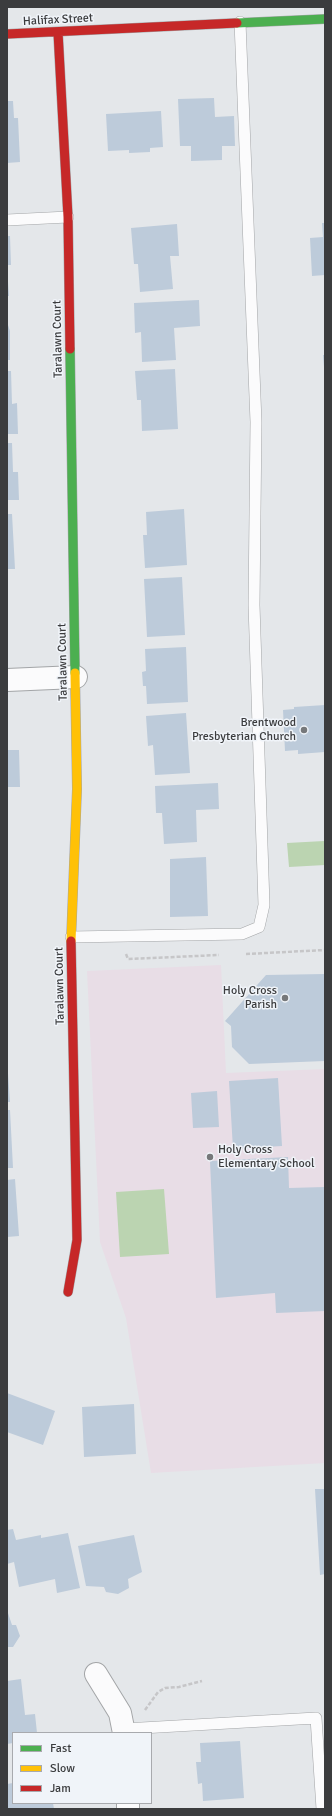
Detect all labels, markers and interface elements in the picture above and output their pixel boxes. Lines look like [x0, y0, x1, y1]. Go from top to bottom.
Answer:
street label: Halifax Street [22, 11, 94, 29]
street label: Taralawn Court [50, 300, 66, 378]
street label: Taralawn Court [55, 623, 71, 701]
place label: Brentwood Presbyterian Church [192, 716, 296, 744]
marker: Brentwood Presbyterian Church [299, 725, 309, 735]
street label: Taralawn Court [52, 947, 68, 1025]
place label: Holy Cross Parish [223, 984, 277, 1012]
marker: Holy Cross Parish [280, 993, 290, 1003]
place label: Holy Cross Elementary School [218, 1143, 314, 1171]
marker: Holy Cross Elementary School [205, 1152, 215, 1162]
legend [12, 1732, 152, 1804]
text: Fast [50, 1741, 71, 1756]
text: Slow [50, 1761, 75, 1776]
text: Jam [50, 1781, 71, 1796]

